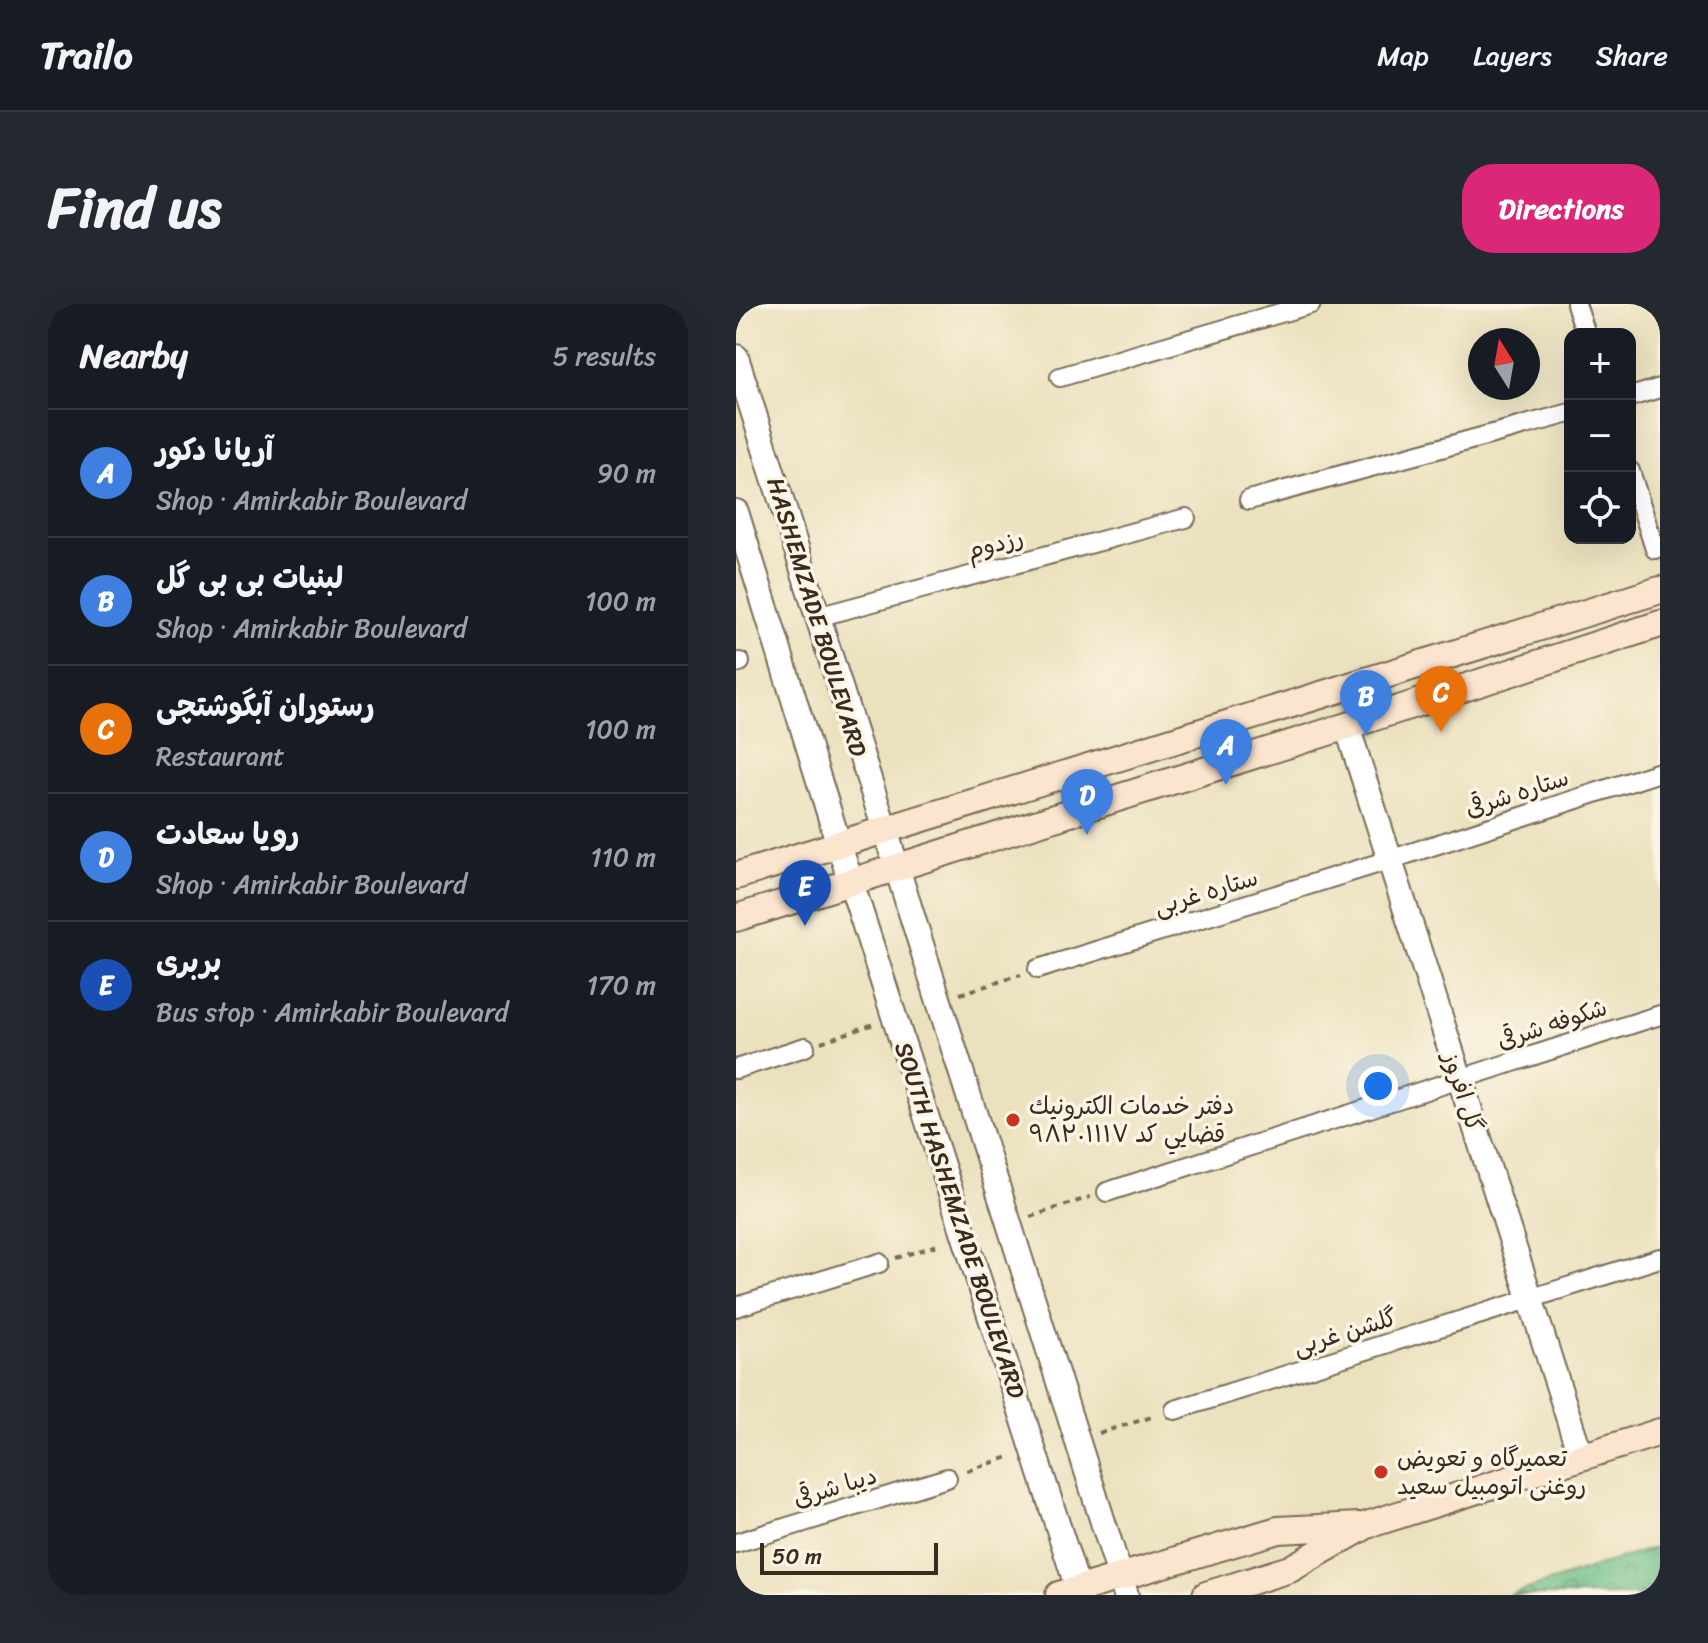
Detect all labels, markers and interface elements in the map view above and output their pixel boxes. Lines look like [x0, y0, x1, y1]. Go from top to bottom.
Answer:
text: Trailo [40, 22, 133, 89]
text: Map [1377, 31, 1429, 80]
text: Layers [1473, 31, 1552, 80]
text: Share [1596, 31, 1668, 80]
text: Find us [48, 159, 221, 258]
button: Directions [1462, 164, 1660, 253]
text: Nearby [80, 326, 188, 386]
north arrow [1468, 328, 1540, 400]
map controls [1564, 328, 1636, 544]
button: + [1564, 328, 1636, 400]
text: 5 results [553, 333, 656, 379]
button: − [1564, 400, 1636, 472]
text: آریانا دکور [156, 423, 273, 477]
text: A [97, 450, 115, 496]
text: 90 m [597, 450, 656, 496]
street label: HASHEMZADE BOULEVARD [754, 472, 880, 762]
button: locate [1564, 472, 1636, 544]
text: Shop · Amirkabir Boulevard [156, 477, 467, 523]
street label: رزدوم [962, 516, 1028, 572]
text: لبنیات بی بی گل [156, 551, 343, 605]
text: B [98, 578, 114, 624]
text: 100 m [585, 578, 656, 624]
text: Shop · Amirkabir Boulevard [156, 605, 467, 651]
pin: C [1415, 666, 1467, 732]
pin: B [1340, 670, 1392, 736]
text: رستوران آبگوشتچی [156, 679, 375, 733]
text: C [98, 706, 114, 752]
text: 100 m [585, 706, 656, 752]
pin: A [1200, 719, 1252, 785]
text: Restaurant [156, 733, 285, 779]
street label: ستاره شرقی [1460, 756, 1574, 830]
pin: D [1061, 769, 1113, 835]
text: رویا سعادت [156, 807, 299, 861]
text: D [98, 834, 114, 880]
text: 110 m [591, 834, 656, 880]
street label: ستاره غربی [1149, 856, 1263, 928]
pin: E [779, 860, 831, 926]
text: Shop · Amirkabir Boulevard [156, 861, 467, 907]
text: بربری [156, 935, 221, 989]
text: E [99, 962, 113, 1008]
text: 170 m [587, 962, 656, 1008]
street label: شکوفه شرقی [1491, 986, 1613, 1062]
text: Bus stop · Amirkabir Boulevard [156, 989, 509, 1035]
street label: SOUTH HASHEMZADE BOULEVARD [882, 1036, 1038, 1404]
street label: گل افروز [1430, 1045, 1496, 1137]
your location [1358, 1066, 1398, 1106]
place label: دفتر خدمات الكترونيك قضايي كد ٩٨٣٠١١١٧ [1029, 1085, 1235, 1155]
marker: دفتر خدمات الكترونيك قضايي كد ٩٨٣٠١١١٧ [1004, 1111, 1022, 1129]
street label: گلشن غربی [1288, 1296, 1402, 1368]
place label: تعمیرگاه و تعویض روغنی اتومبیل سعید [1397, 1437, 1586, 1507]
street label: دیبا شرقی [788, 1454, 882, 1520]
marker: تعمیرگاه و تعویض روغنی اتومبیل سعید [1372, 1463, 1390, 1481]
text: 50 m [772, 1537, 822, 1576]
scale bar [760, 1539, 938, 1575]

